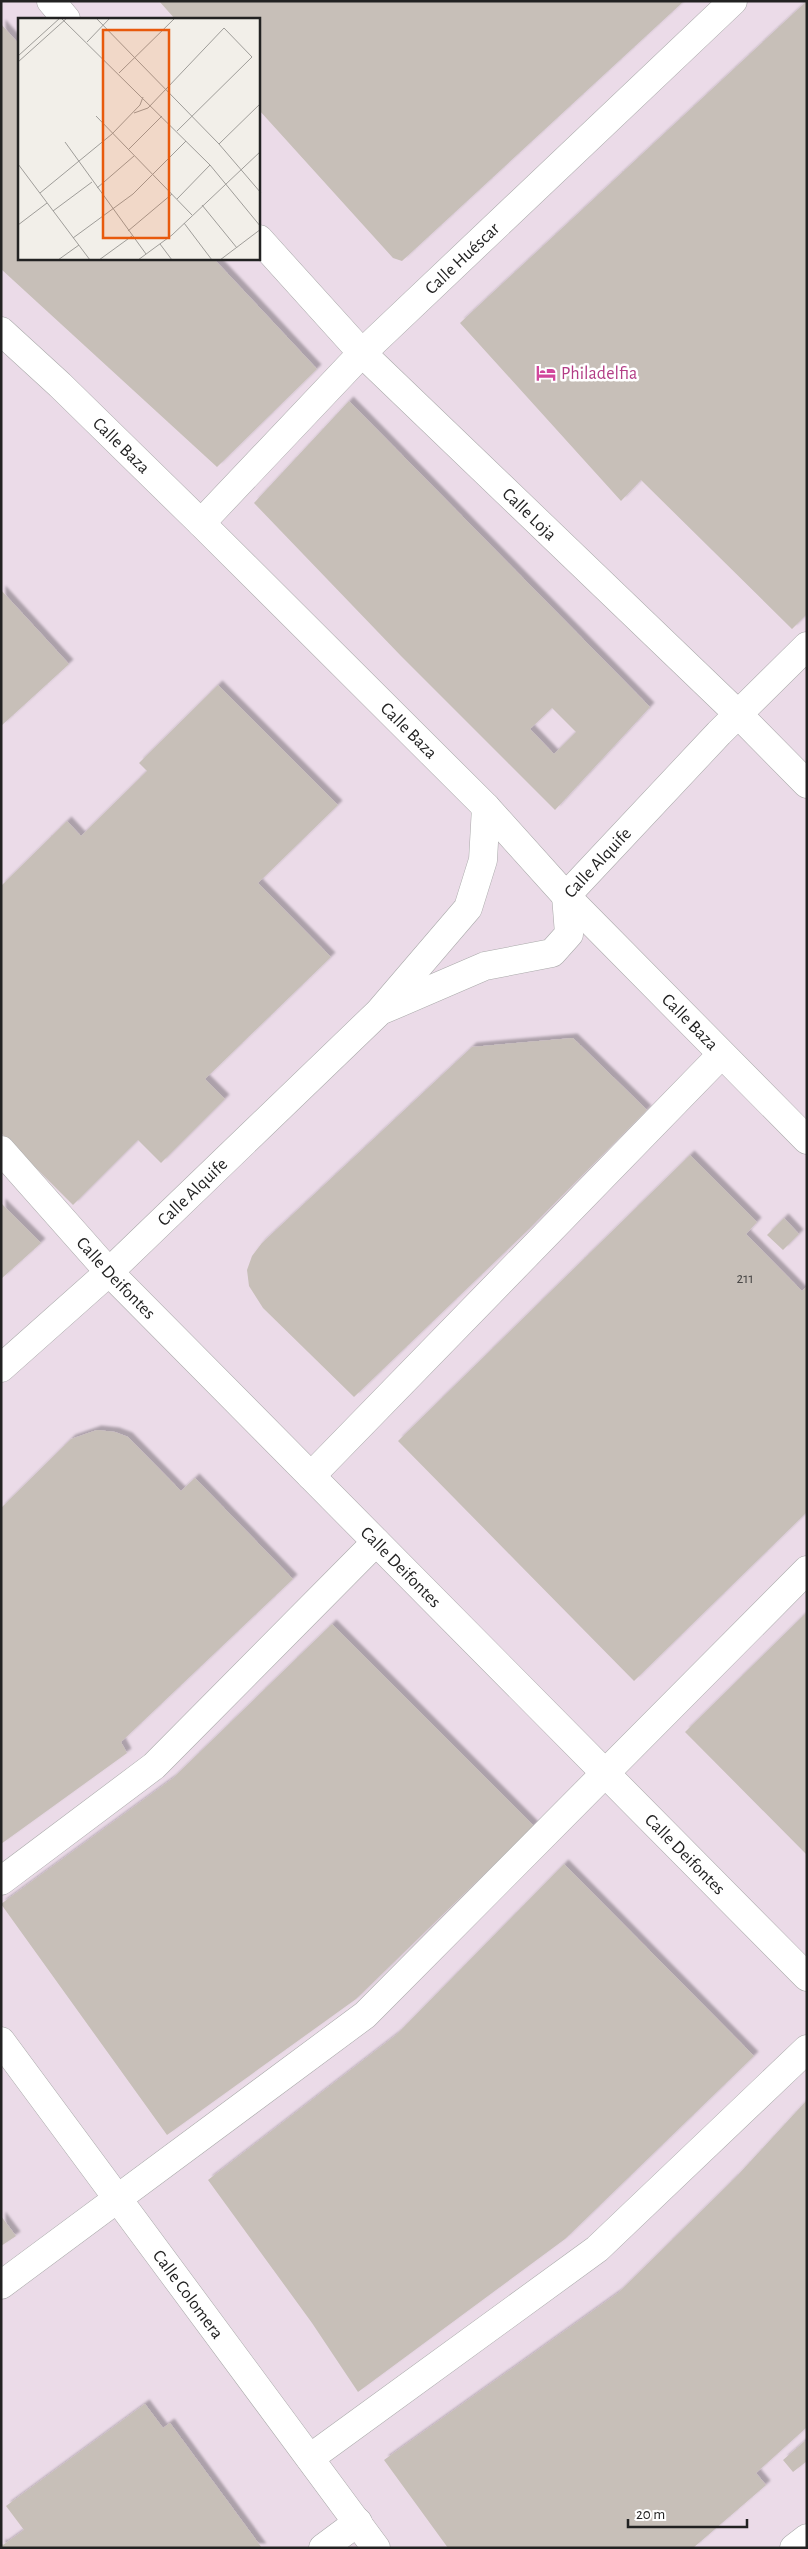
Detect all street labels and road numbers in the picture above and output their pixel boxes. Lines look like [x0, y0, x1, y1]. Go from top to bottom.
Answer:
street label: Calle Huéscar [422, 220, 503, 298]
street label: Calle Baza [89, 414, 153, 477]
street label: Calle Loja [498, 485, 559, 544]
street label: Calle Baza [377, 699, 440, 763]
street label: Calle Alquife [561, 825, 635, 902]
street label: Calle Baza [658, 991, 721, 1054]
street label: Calle Alquife [155, 1155, 231, 1230]
street label: Calle Deifontes [72, 1234, 158, 1323]
street label: Calle Deifontes [357, 1524, 444, 1612]
street label: Calle Deifontes [641, 1811, 728, 1899]
street label: Calle Colomera [149, 2247, 226, 2343]

